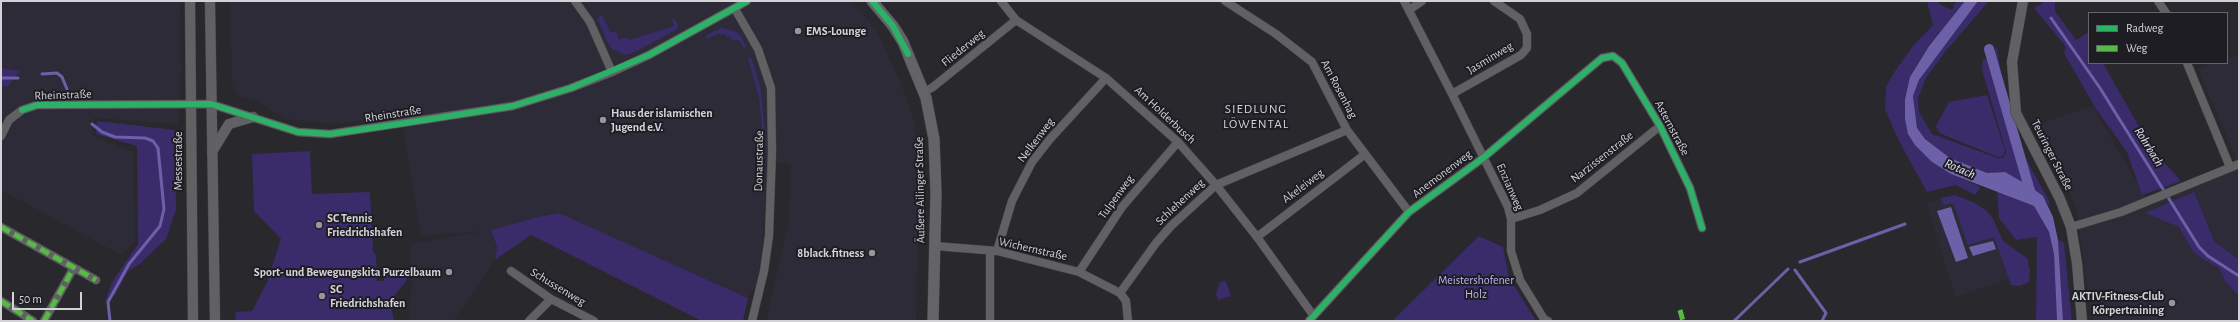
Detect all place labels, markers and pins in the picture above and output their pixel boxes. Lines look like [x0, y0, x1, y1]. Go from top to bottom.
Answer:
place label: EMS-Lounge [806, 24, 866, 38]
marker: EMS-Lounge [793, 26, 803, 36]
place label: Haus der islamischen Jugend e.V. [611, 106, 713, 134]
marker: Haus der islamischen Jugend e.V. [598, 115, 608, 125]
place label: SC Tennis Friedrichshafen [327, 211, 402, 239]
marker: SC Tennis Friedrichshafen [314, 220, 324, 230]
place label: 8black.fitness [797, 246, 864, 260]
marker: 8black.fitness [867, 248, 877, 258]
place label: Sport- und Bewegungskita Purzelbaum [254, 265, 441, 279]
marker: Sport- und Bewegungskita Purzelbaum [444, 267, 454, 277]
place label: SC Friedrichshafen [330, 282, 405, 310]
place label: AKTIV-Fitness-Club Körpertraining [2072, 289, 2164, 317]
marker: SC Friedrichshafen [317, 291, 327, 301]
marker: AKTIV-Fitness-Club Körpertraining [2167, 298, 2177, 308]

